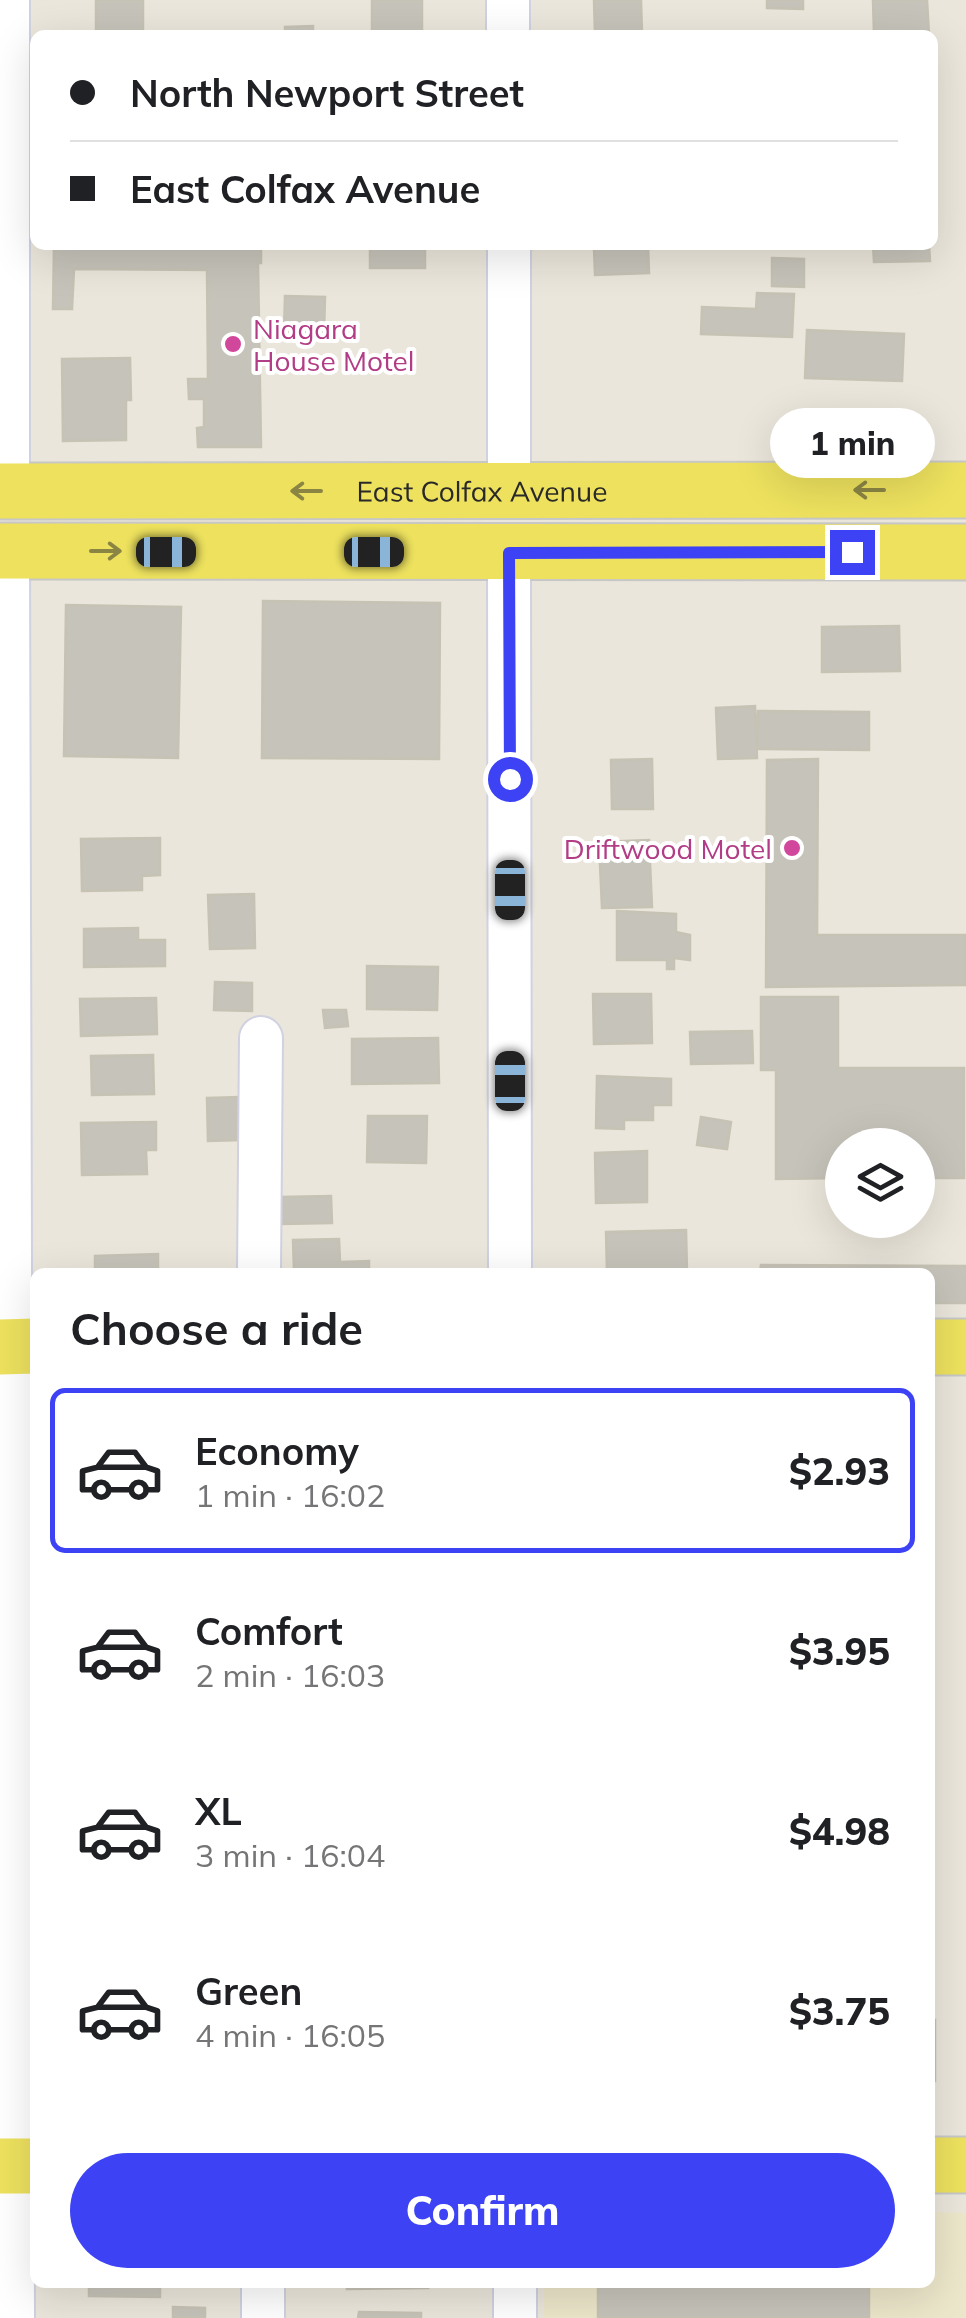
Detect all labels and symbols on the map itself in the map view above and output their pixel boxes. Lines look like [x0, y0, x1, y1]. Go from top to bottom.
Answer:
place label: Niagara House Motel [253, 311, 414, 378]
marker: Niagara House Motel [222, 333, 244, 355]
callout: 1 min [770, 407, 934, 477]
street label: East Colfax Avenue [357, 473, 607, 508]
one-way arrow [853, 480, 886, 500]
one-way arrow [291, 482, 324, 500]
route end [830, 530, 875, 575]
car [136, 537, 196, 567]
car [344, 537, 404, 567]
one-way arrow [88, 542, 121, 560]
route start [488, 757, 533, 802]
place label: Driftwood Motel [564, 831, 772, 866]
marker: Driftwood Motel [781, 837, 803, 859]
car [495, 860, 525, 920]
car [495, 1051, 525, 1111]

